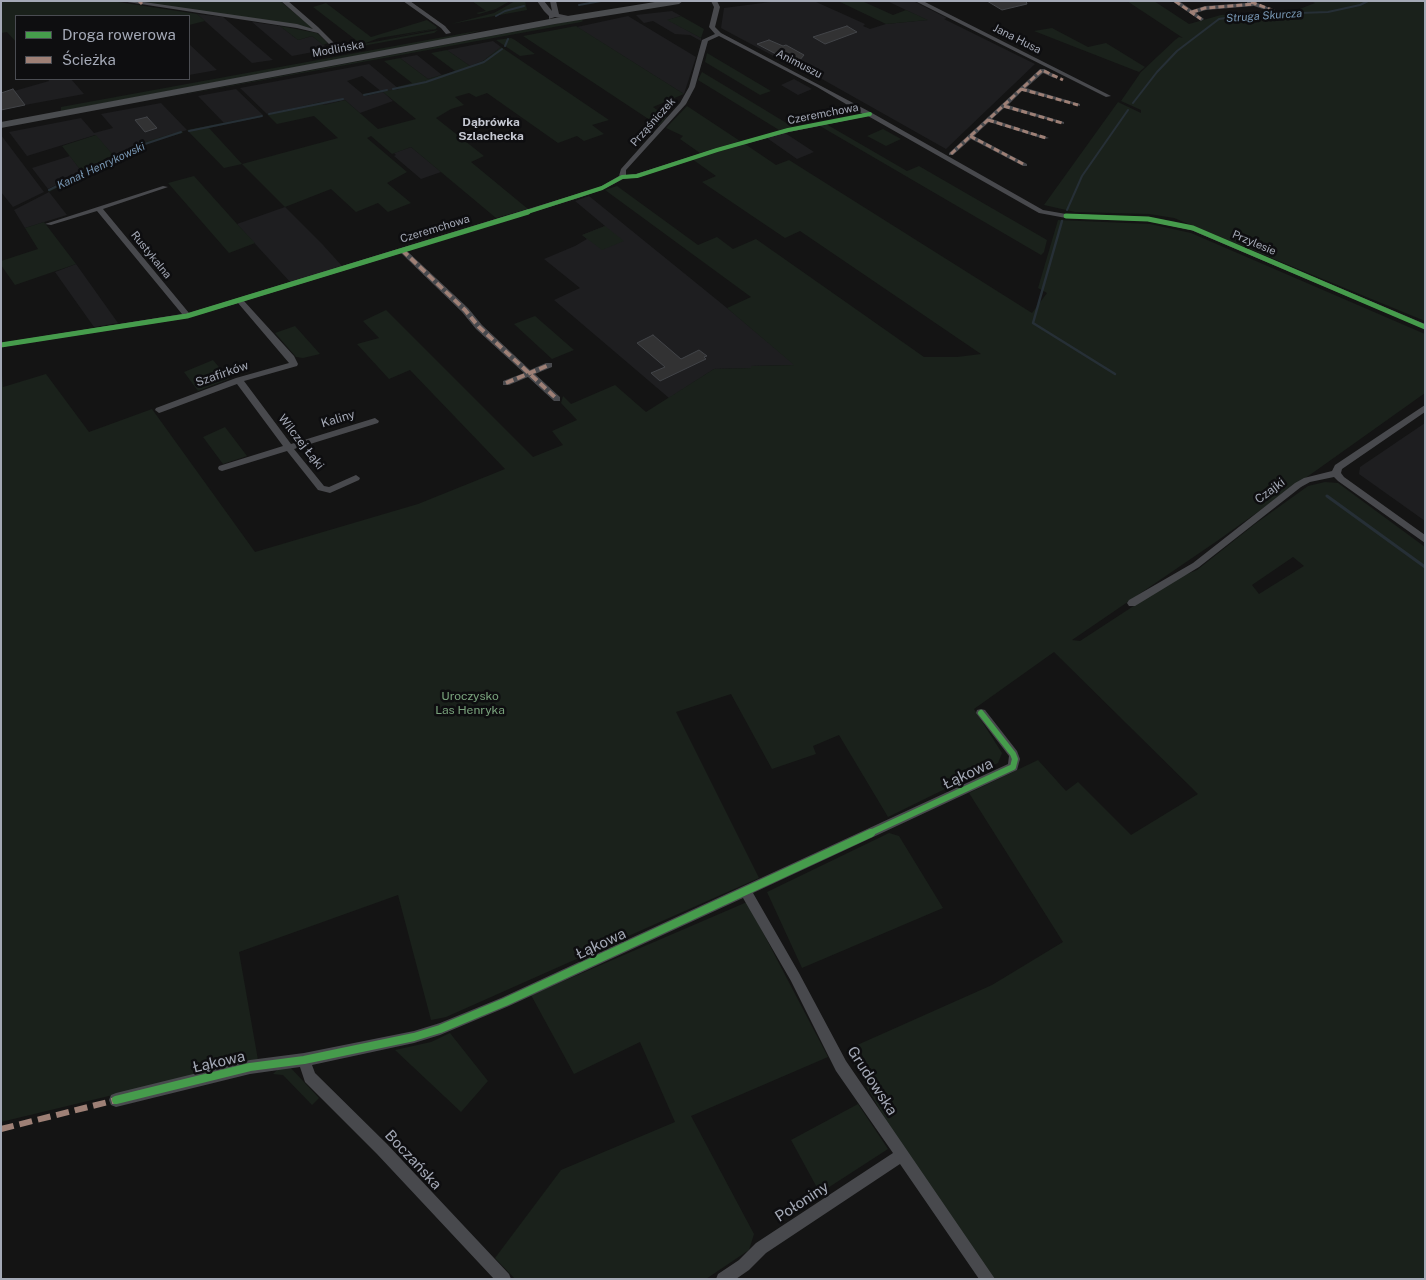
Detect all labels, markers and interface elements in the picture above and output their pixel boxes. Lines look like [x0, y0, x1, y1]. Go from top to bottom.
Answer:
water label: Struga Skurcza [1225, 7, 1303, 25]
legend [15, 15, 190, 80]
street label: Jana Husa [991, 21, 1043, 57]
text: Droga rowerowa [62, 26, 176, 43]
street label: Modlińska [311, 38, 365, 60]
street label: Animuszu [774, 47, 824, 81]
text: Ścieżka [62, 51, 116, 68]
street label: Prząśniczek [628, 95, 678, 149]
street label: Czeremchowa [786, 101, 860, 127]
district label: Dąbrówka Szlachecka [458, 115, 524, 143]
water label: Kanał Henrykowski [55, 140, 147, 192]
street label: Czeremchowa [399, 212, 471, 246]
street label: Przylesie [1230, 228, 1278, 258]
street label: Rustykalna [128, 229, 174, 281]
street label: Szafirków [194, 358, 250, 390]
street label: Kaliny [319, 407, 357, 431]
street label: Wilczej Łąki [275, 412, 327, 472]
street label: Czajki [1252, 475, 1288, 507]
park label: Uroczysko Las Henryka [435, 689, 505, 717]
street label: Łąkowa [940, 755, 996, 793]
street label: Łąkowa [573, 925, 629, 963]
street label: Grudowska [843, 1043, 901, 1119]
street label: Łąkowa [191, 1047, 247, 1077]
street label: Boczańska [381, 1126, 445, 1194]
street label: Połoniny [772, 1178, 832, 1226]

